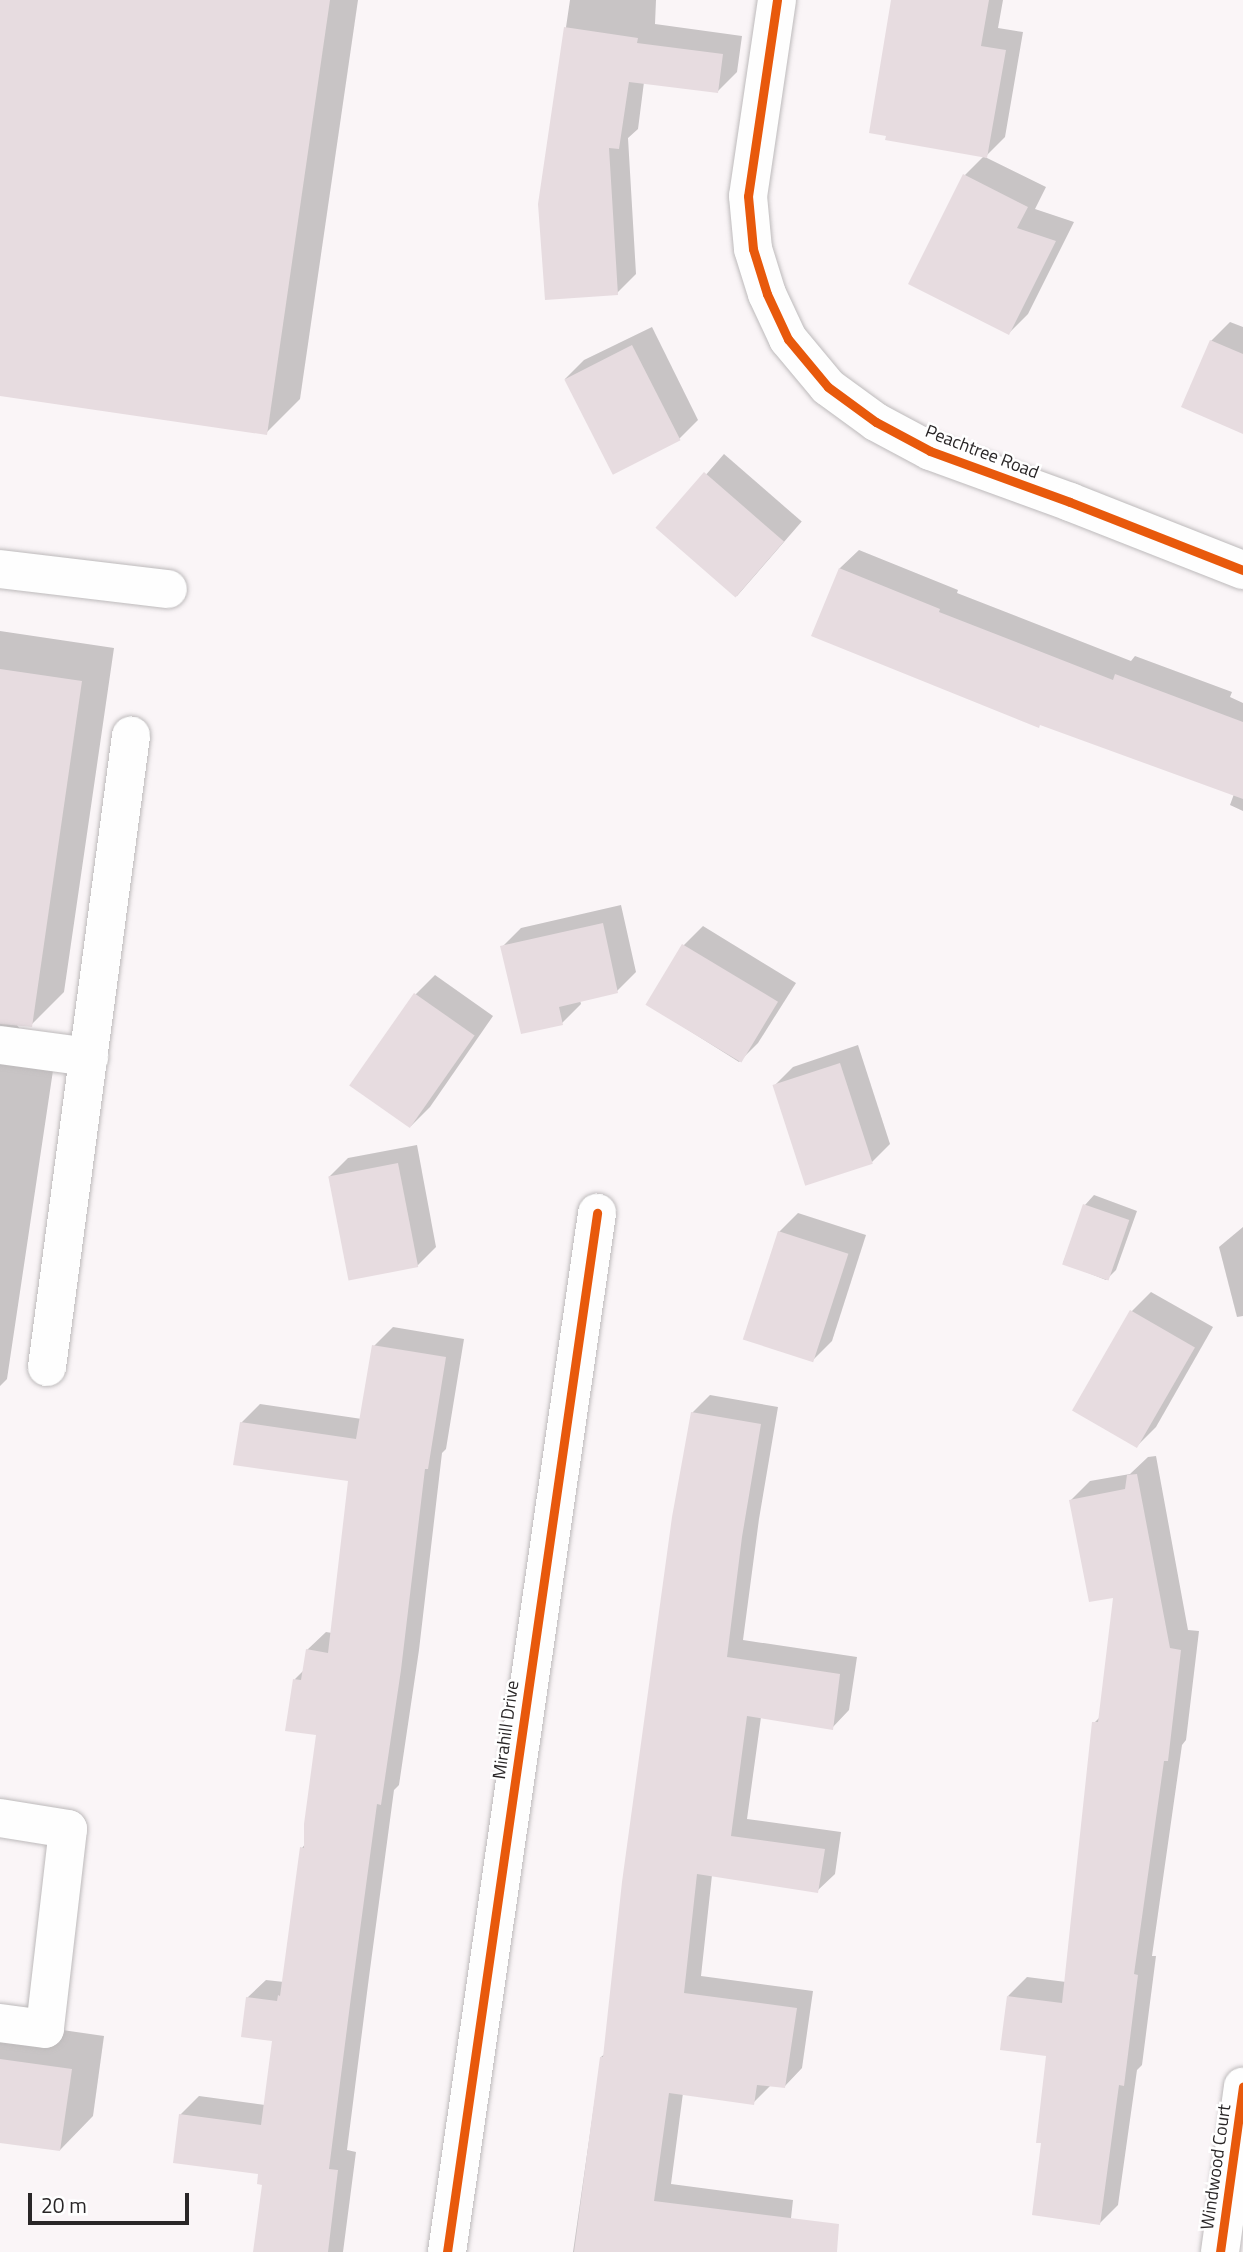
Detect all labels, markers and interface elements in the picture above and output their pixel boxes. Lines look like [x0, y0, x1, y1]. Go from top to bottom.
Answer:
street label: Peachtree Road [922, 420, 1042, 484]
street label: Mirahill Drive [488, 1679, 524, 1781]
street label: Windwood Court [1197, 2103, 1235, 2231]
scale bar [32, 2178, 192, 2222]
text: 20 m [41, 2189, 87, 2221]

